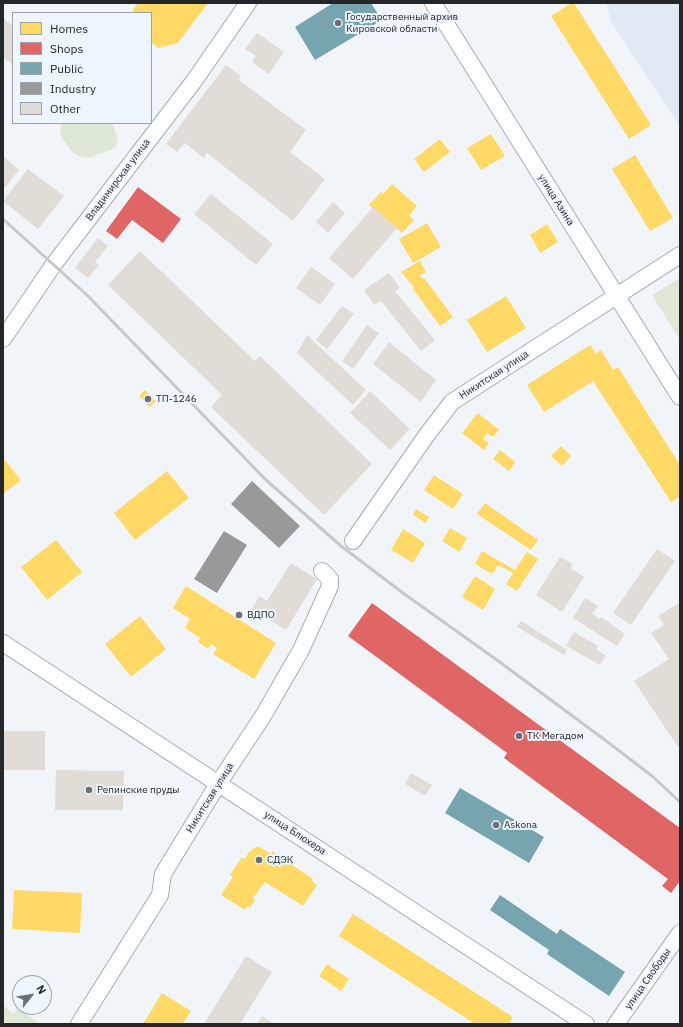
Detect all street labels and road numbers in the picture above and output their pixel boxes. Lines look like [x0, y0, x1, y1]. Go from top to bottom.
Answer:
street label: Владимирская улица [83, 137, 153, 223]
street label: улица Азина [535, 172, 577, 228]
street label: Никитская улица [457, 348, 531, 402]
street label: Никитская улица [184, 761, 236, 835]
street label: улица Блюхера [262, 809, 328, 857]
street label: улица Свободы [622, 946, 674, 1012]

